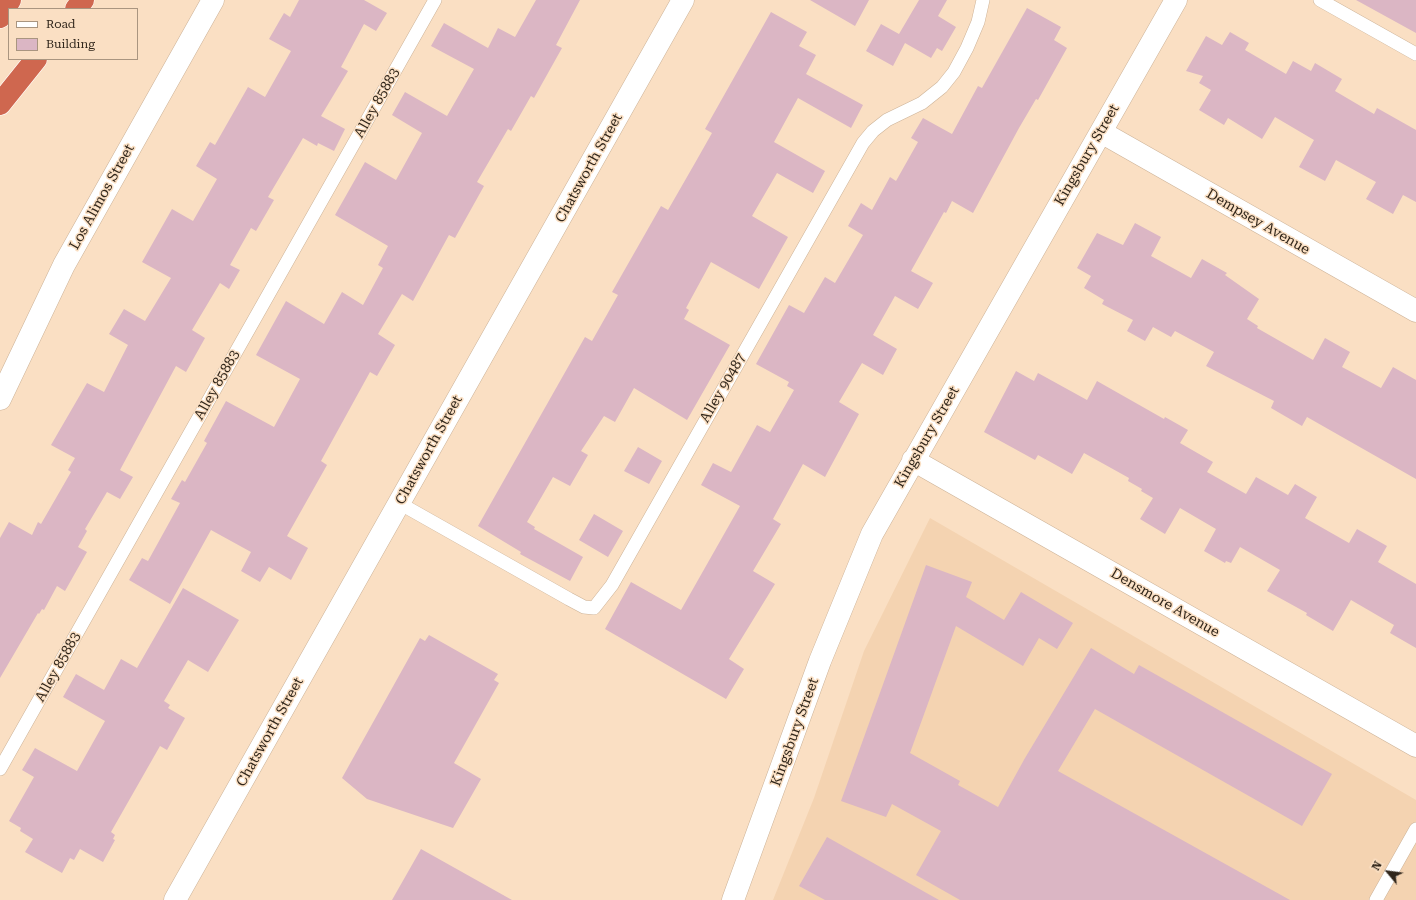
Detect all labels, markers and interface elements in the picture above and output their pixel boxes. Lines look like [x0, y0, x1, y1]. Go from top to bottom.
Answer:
legend [8, 8, 138, 60]
text: Road [46, 17, 75, 31]
text: Building [46, 37, 95, 51]
street label: Alley 85883 [351, 65, 403, 141]
street label: Kingsbury Street [1051, 101, 1123, 209]
street label: Chatsworth Street [552, 111, 626, 225]
street label: Los Alimos Street [66, 141, 138, 253]
street label: Dempsey Avenue [1203, 186, 1313, 258]
street label: Alley 85883 [191, 347, 243, 423]
street label: Alley 90487 [696, 350, 750, 426]
street label: Kingsbury Street [891, 383, 963, 491]
street label: Chatsworth Street [392, 393, 466, 507]
street label: Densmore Avenue [1108, 565, 1222, 641]
street label: Alley 85883 [32, 629, 84, 705]
street label: Chatsworth Street [233, 675, 307, 789]
street label: Kingsbury Street [768, 676, 822, 788]
north arrow [1368, 852, 1408, 892]
text: N [1369, 859, 1385, 873]

